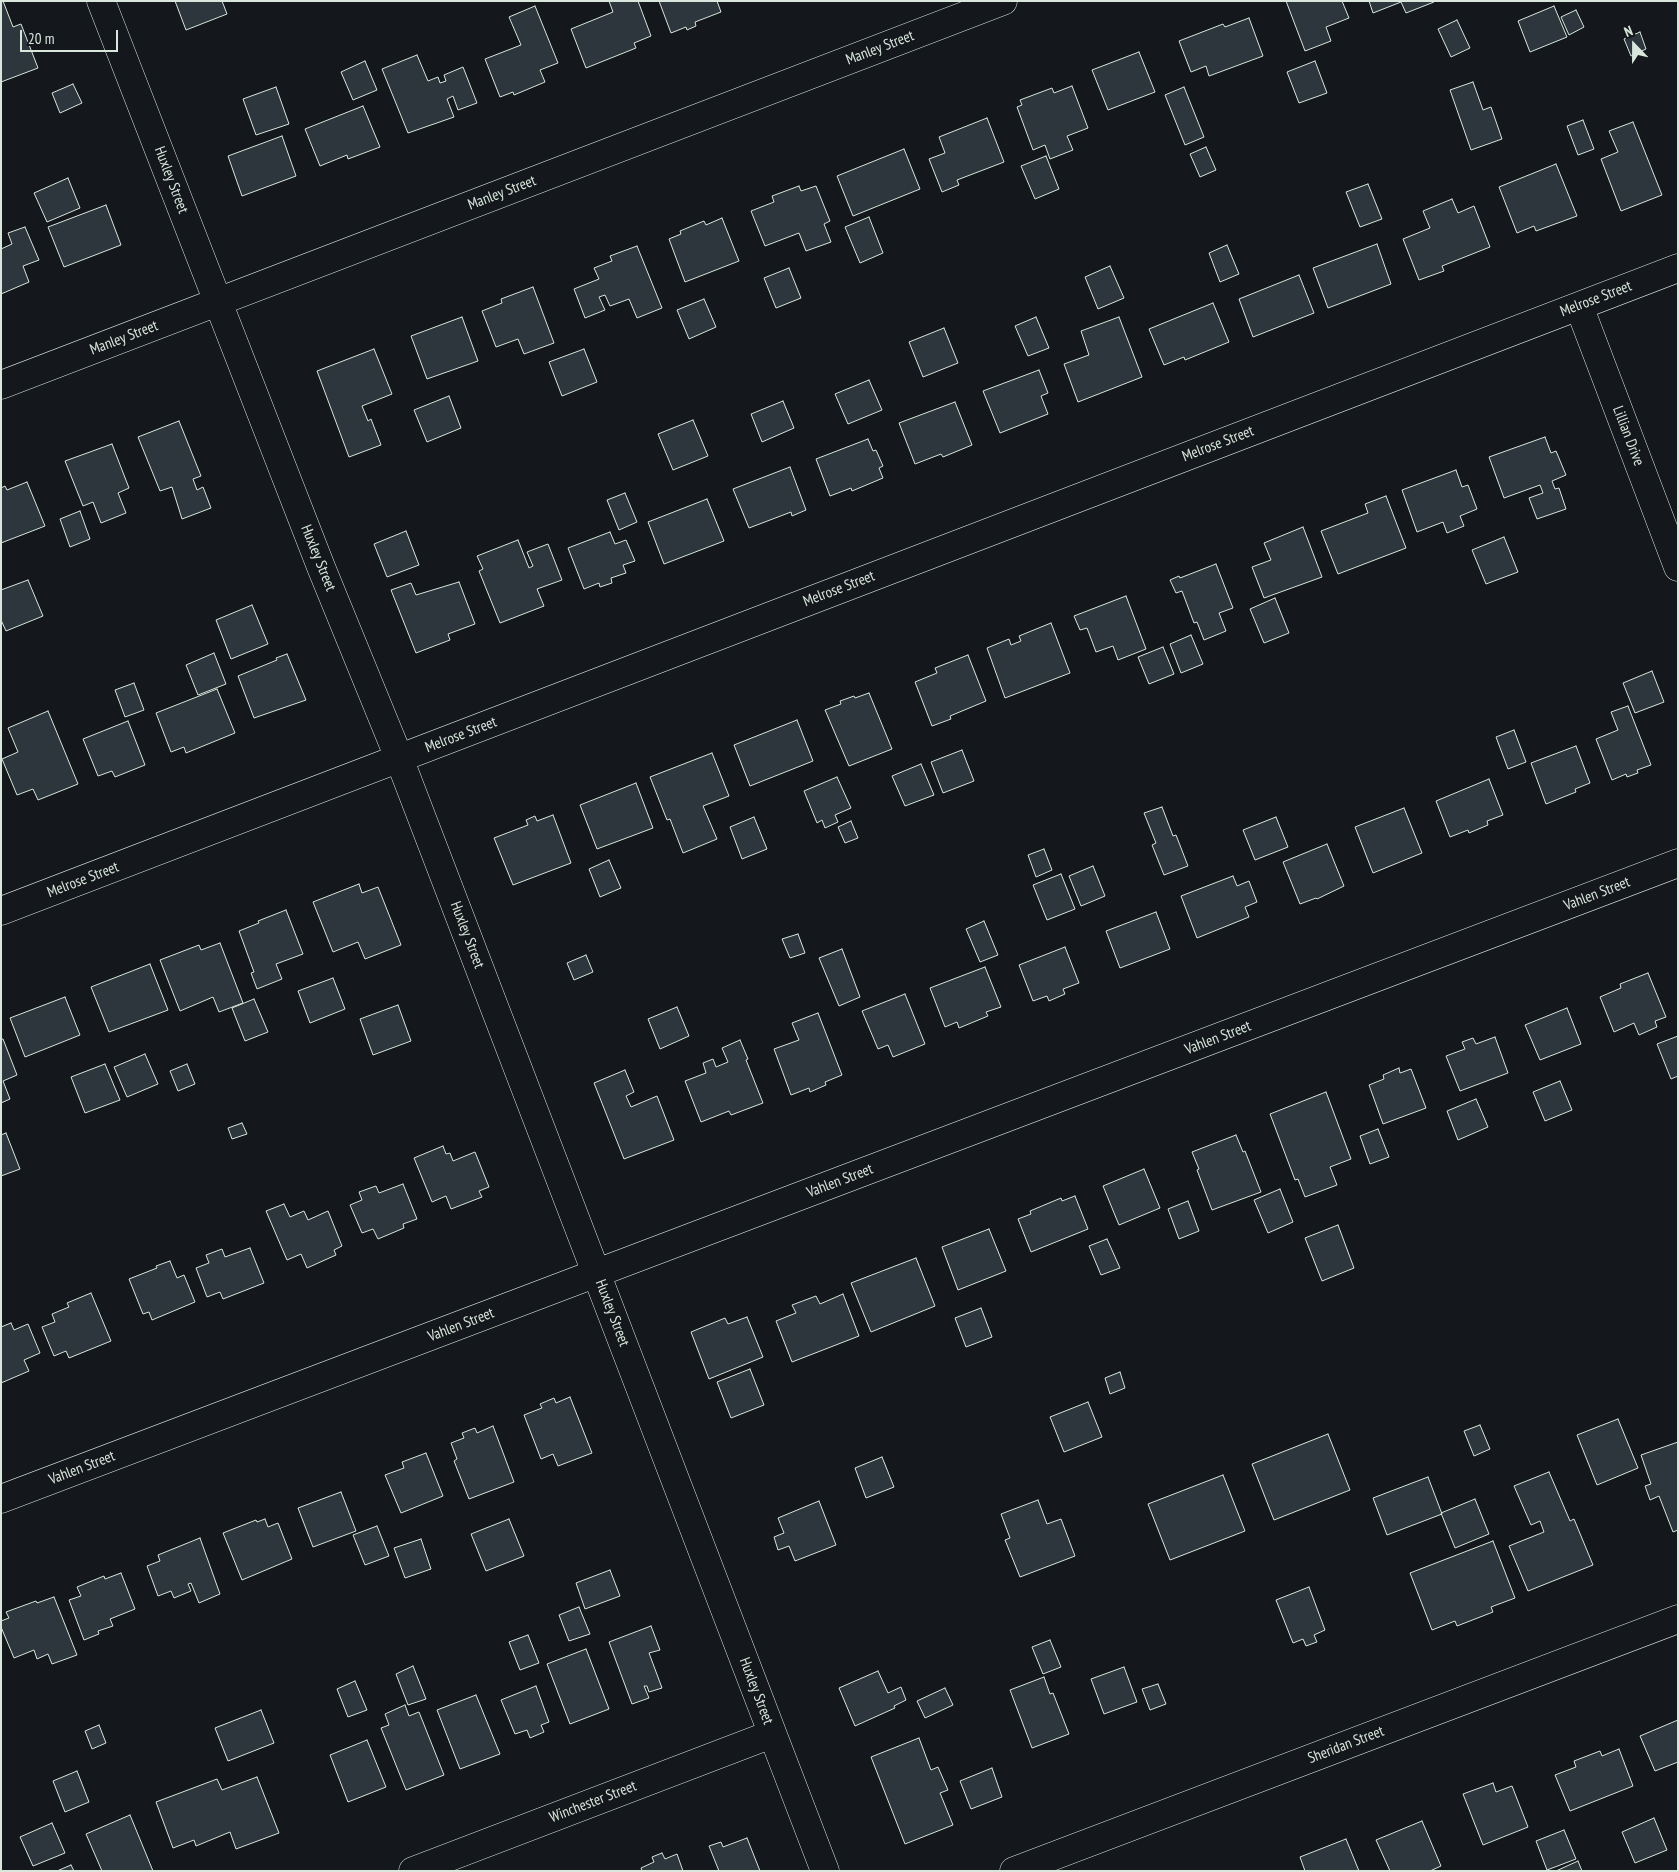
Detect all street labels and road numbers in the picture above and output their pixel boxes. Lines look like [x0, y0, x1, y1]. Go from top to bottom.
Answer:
street label: Manley Street [843, 27, 917, 69]
street label: Huxley Street [150, 144, 192, 216]
street label: Manley Street [465, 172, 539, 214]
street label: Melrose Street [1558, 277, 1634, 321]
street label: Manley Street [87, 317, 161, 359]
street label: Lillian Drive [1608, 403, 1648, 469]
street label: Melrose Street [1180, 422, 1256, 466]
street label: Huxley Street [297, 522, 339, 594]
street label: Melrose Street [801, 567, 877, 611]
street label: Melrose Street [423, 713, 499, 757]
street label: Melrose Street [45, 858, 121, 902]
street label: Vahlen Street [1561, 873, 1633, 915]
street label: Huxley Street [446, 899, 488, 971]
street label: Vahlen Street [1182, 1017, 1254, 1059]
street label: Vahlen Street [804, 1160, 876, 1202]
street label: Huxley Street [591, 1277, 633, 1349]
street label: Vahlen Street [425, 1304, 497, 1346]
street label: Vahlen Street [46, 1447, 118, 1489]
street label: Huxley Street [735, 1655, 777, 1727]
street label: Sheridan Street [1305, 1722, 1387, 1768]
street label: Winchester Street [547, 1777, 639, 1827]

